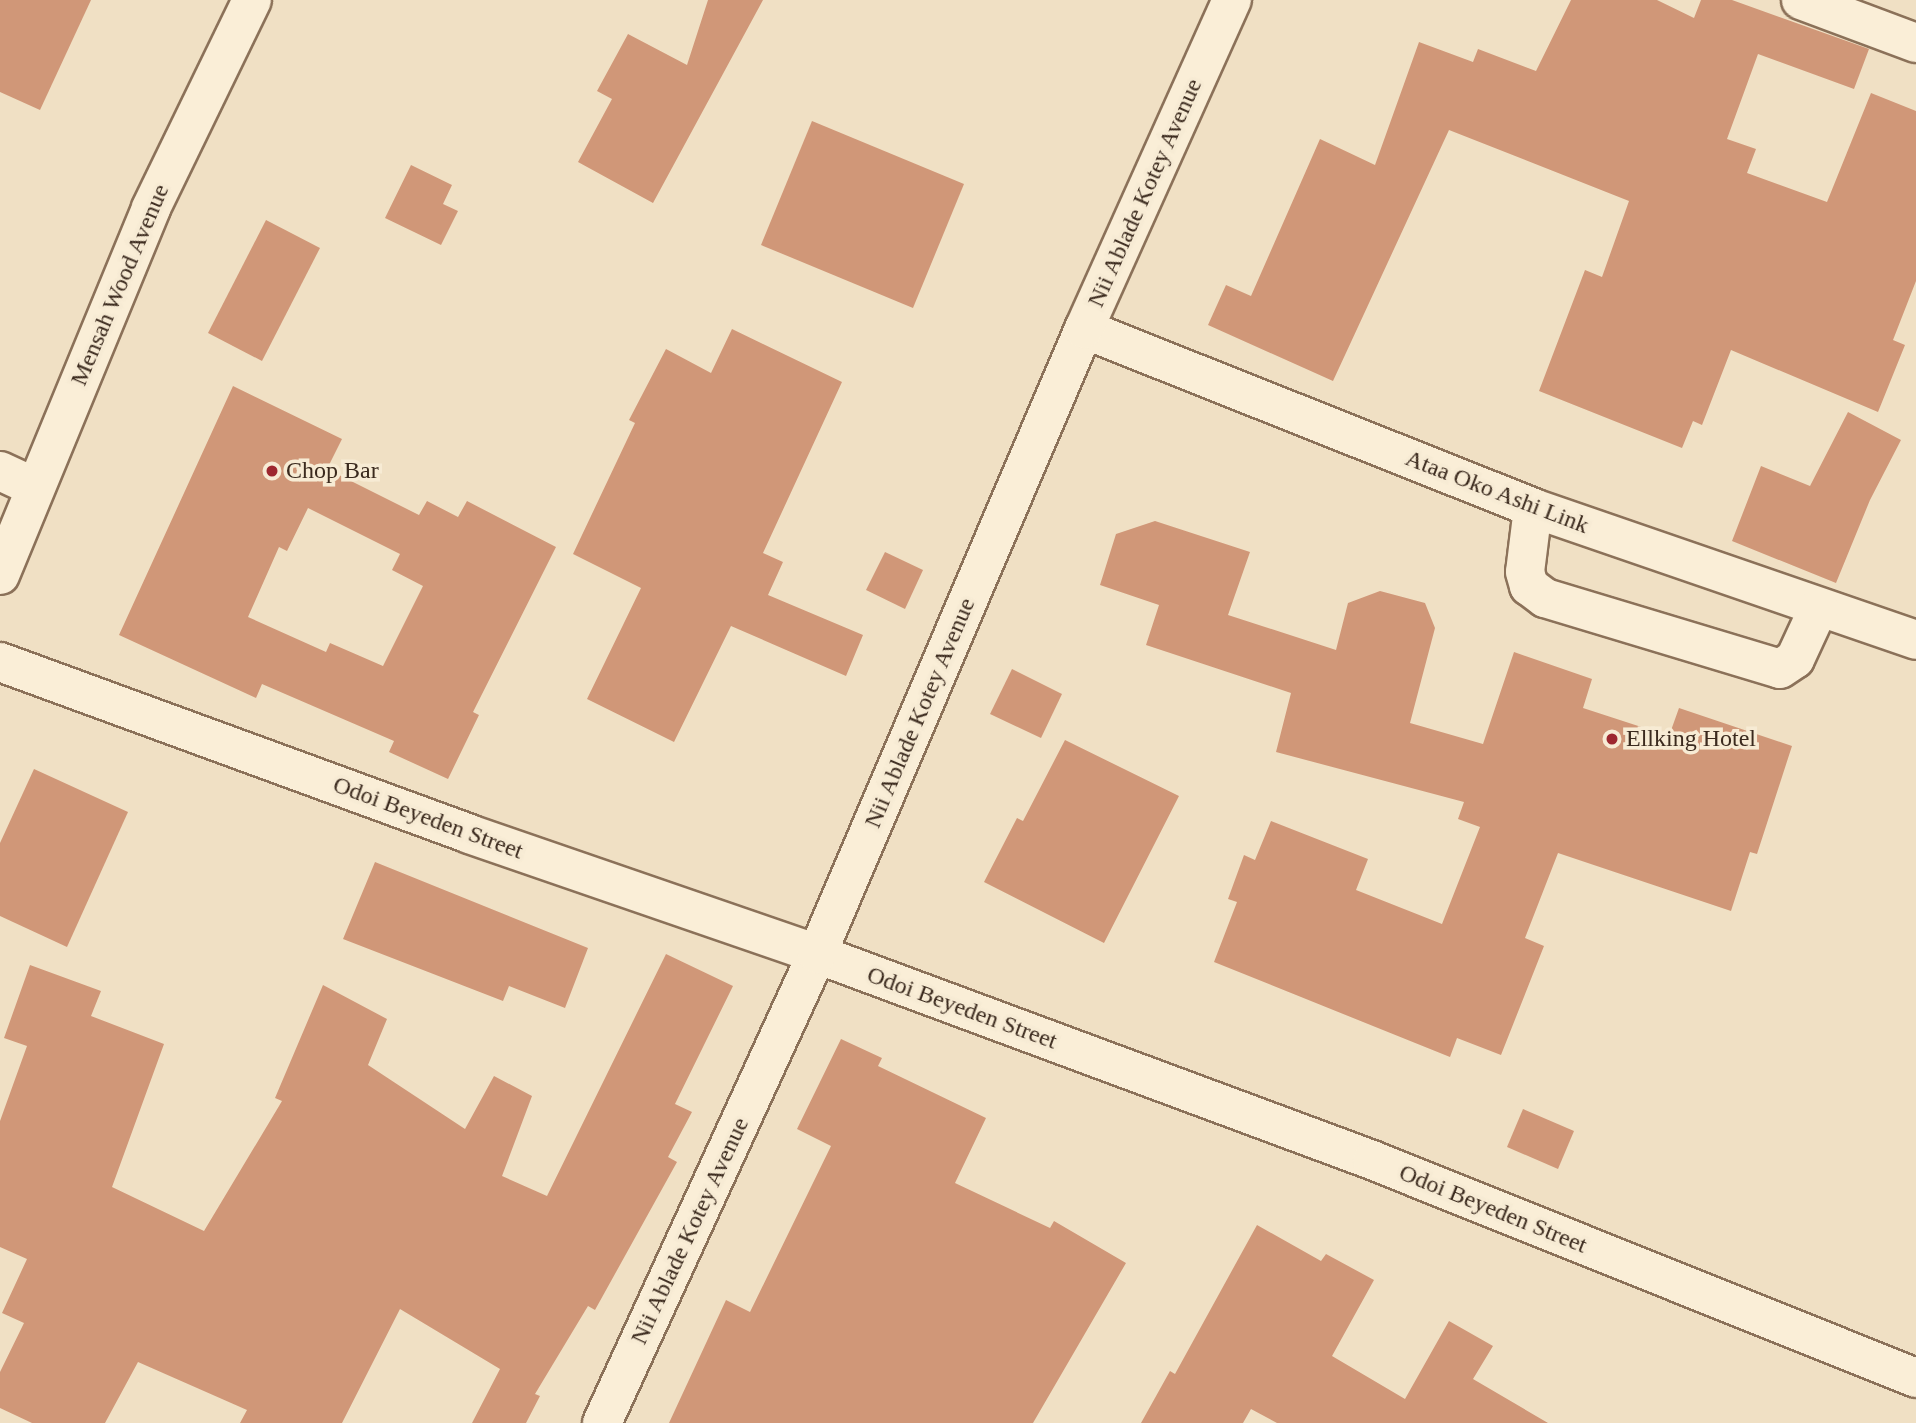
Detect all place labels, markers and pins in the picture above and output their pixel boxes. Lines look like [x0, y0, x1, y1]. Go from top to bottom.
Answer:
place label: Chop Bar [286, 457, 379, 485]
marker: Chop Bar [264, 463, 280, 479]
place label: Ellking Hotel [1626, 725, 1756, 753]
marker: Ellking Hotel [1604, 731, 1620, 747]

